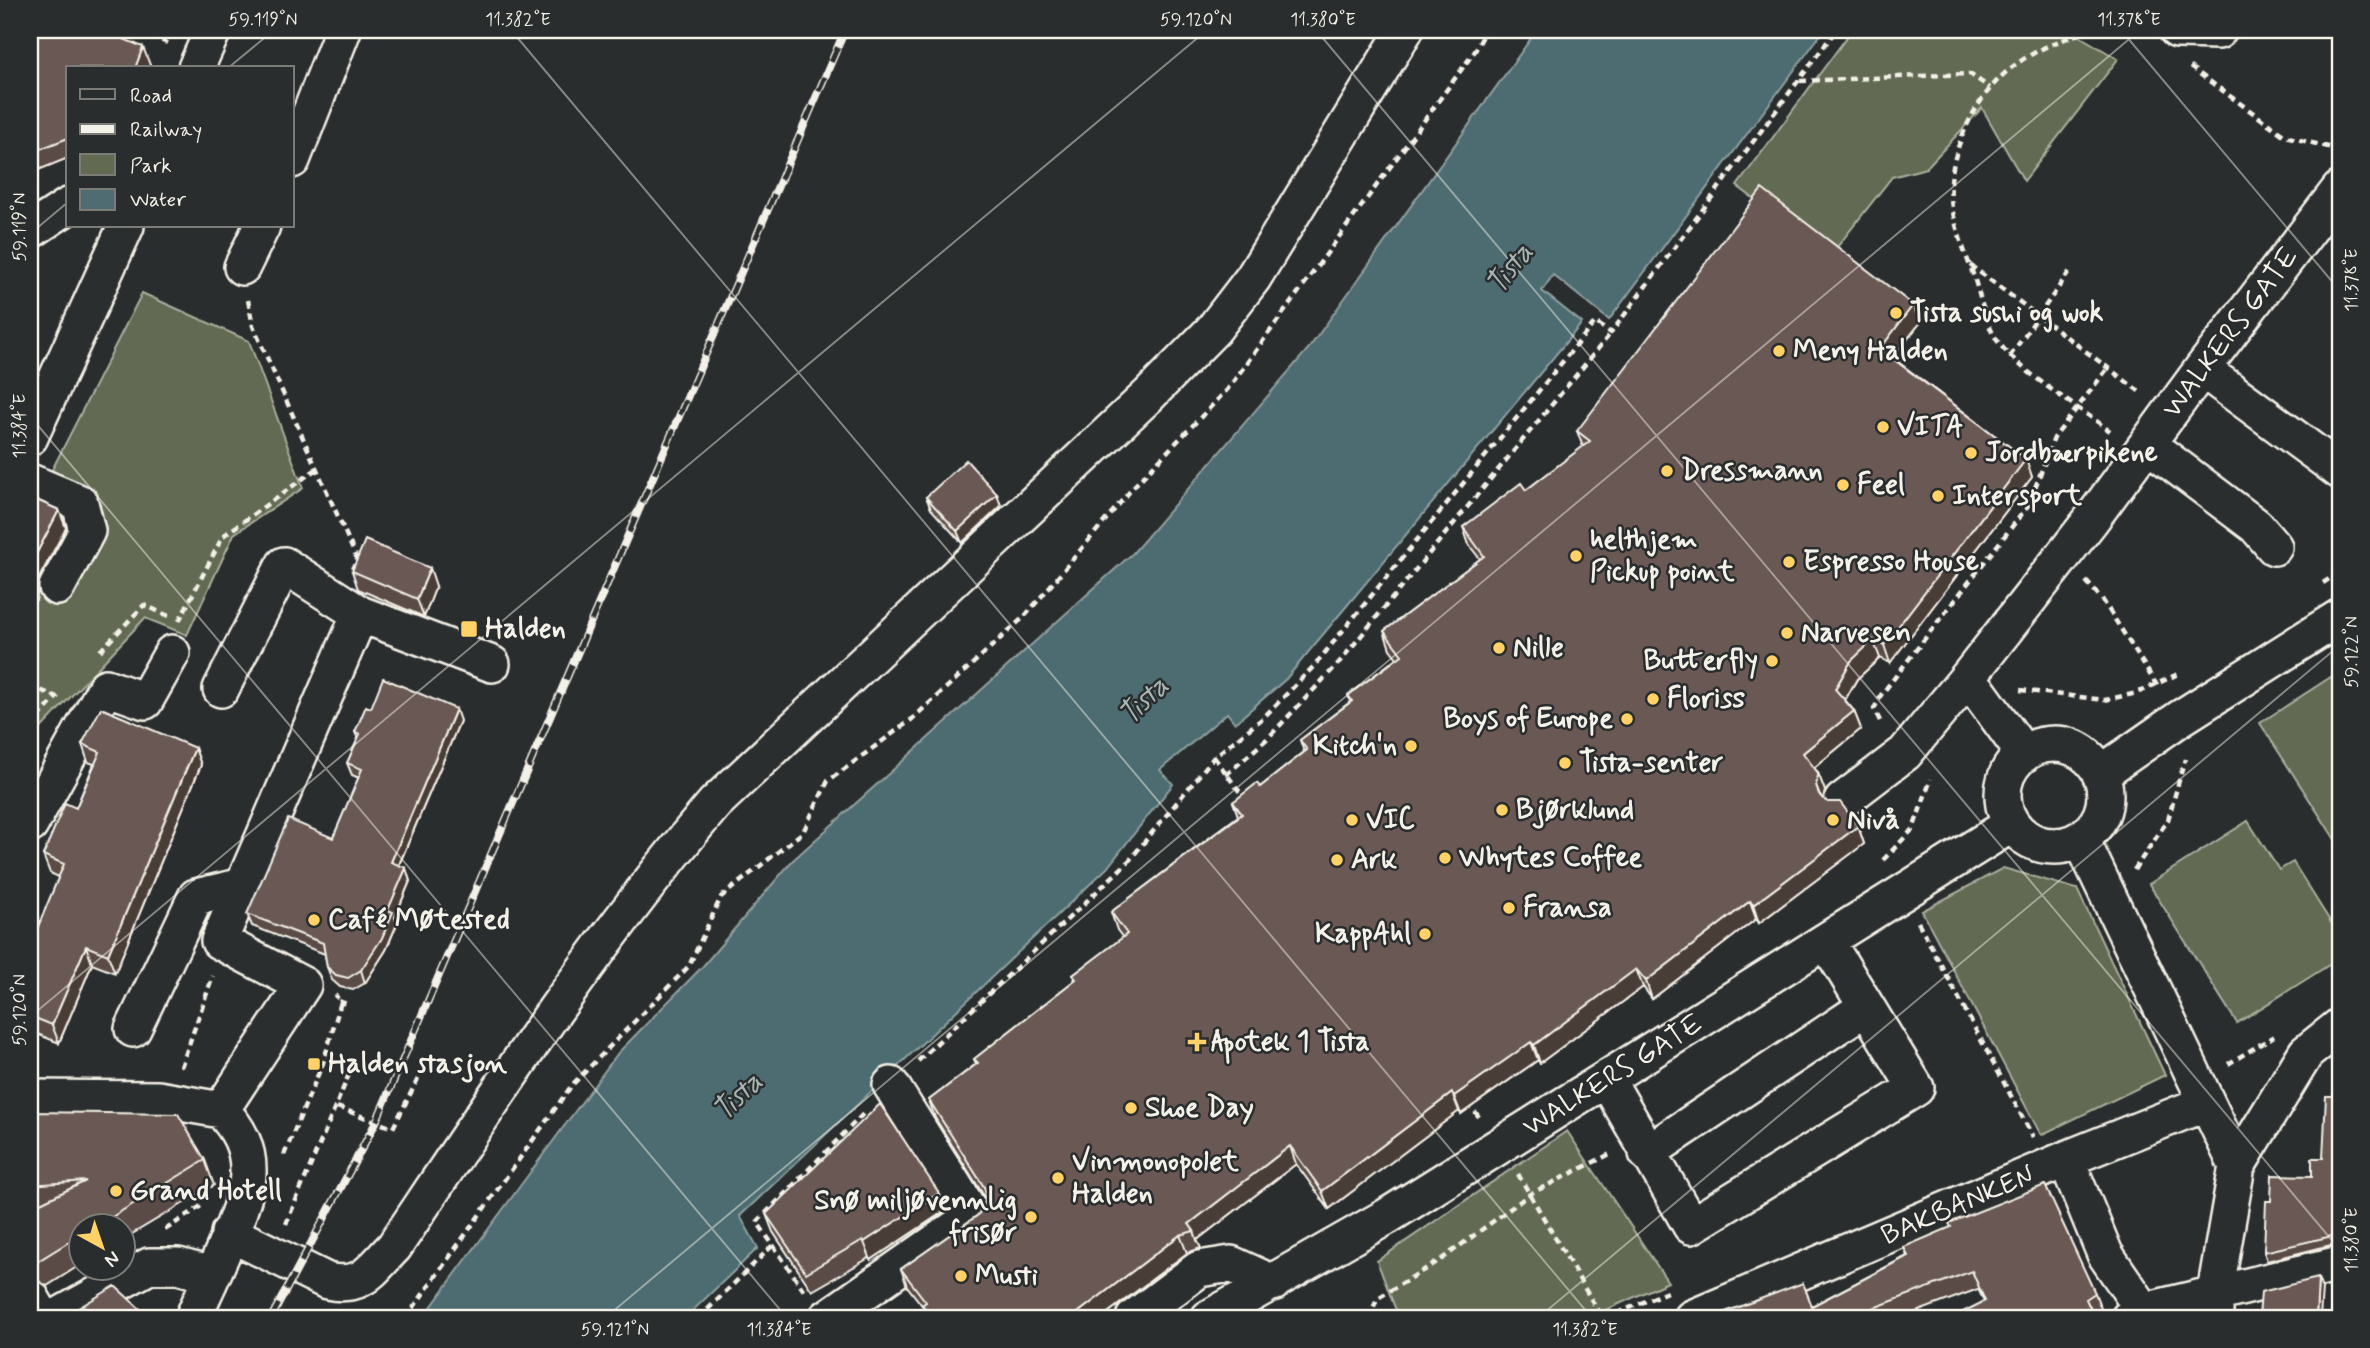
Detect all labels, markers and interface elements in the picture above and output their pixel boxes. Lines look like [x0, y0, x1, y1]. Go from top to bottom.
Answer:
text: 59.119°N [228, 8, 298, 32]
text: 11.382°E [485, 8, 551, 32]
text: 59.120°N [1160, 8, 1232, 32]
text: 11.380°E [1290, 8, 1356, 32]
text: 11.378°E [2097, 8, 2161, 32]
legend [66, 66, 294, 228]
text: Road [130, 82, 172, 110]
text: Railway [130, 116, 202, 144]
text: Park [130, 152, 172, 180]
text: Water [130, 186, 186, 214]
text: 59.119°N [8, 192, 32, 262]
water label: Tista [1477, 235, 1543, 303]
street label: WALKERS GATE [2154, 240, 2308, 426]
text: 11.378°E [2340, 248, 2364, 312]
place label: Tista sushi og wok [1910, 295, 2104, 333]
marker: Tista sushi og wok [1888, 305, 1904, 321]
place label: Meny Halden [1793, 333, 1948, 370]
marker: Meny Halden [1771, 343, 1787, 359]
text: 11.384°E [8, 393, 32, 459]
place label: VITA [1897, 409, 1963, 446]
marker: VITA [1875, 419, 1891, 435]
place label: Jordbærpikene [1985, 435, 2158, 472]
marker: Jordbærpikene [1963, 445, 1979, 461]
place label: Dressmann [1681, 453, 1823, 490]
marker: Dressmann [1659, 463, 1675, 479]
place label: Feel [1857, 467, 1905, 504]
marker: Feel [1835, 477, 1851, 493]
place label: Intersport [1952, 478, 2083, 515]
marker: Intersport [1930, 488, 1946, 504]
place label: helthjem Pickup point [1590, 522, 1735, 591]
place label: Espresso House [1803, 544, 1979, 581]
marker: helthjem Pickup point [1568, 548, 1584, 564]
marker: Espresso House [1781, 554, 1797, 570]
place label: Halden [485, 611, 566, 648]
place label: Narvesen [1801, 615, 1911, 652]
text: 59.122°N [2340, 616, 2364, 688]
marker: Halden [459, 619, 479, 639]
marker: Narvesen [1779, 625, 1795, 641]
place label: Nille [1513, 630, 1564, 667]
marker: Nille [1491, 640, 1507, 656]
place label: Butterfly [1644, 643, 1758, 680]
marker: Butterfly [1764, 653, 1780, 669]
water label: Tista [1110, 667, 1178, 735]
place label: Floriss [1667, 681, 1746, 718]
marker: Floriss [1645, 691, 1661, 707]
place label: Boys of Europe [1443, 701, 1613, 738]
marker: Boys of Europe [1619, 711, 1635, 727]
place label: Kitch'n [1313, 728, 1397, 765]
marker: Kitch'n [1403, 738, 1419, 754]
place label: Tista-senter [1579, 745, 1723, 782]
marker: Tista-senter [1557, 755, 1573, 771]
place label: Bjørklund [1516, 792, 1634, 829]
place label: VIC [1366, 802, 1415, 839]
marker: Bjørklund [1494, 802, 1510, 818]
place label: Nivå [1847, 802, 1900, 839]
marker: VIC [1344, 812, 1360, 828]
marker: Nivå [1825, 812, 1841, 828]
place label: Whytes Coffee [1459, 840, 1643, 877]
place label: Ark [1351, 842, 1397, 879]
marker: Whytes Coffee [1437, 850, 1453, 866]
marker: Ark [1329, 852, 1345, 868]
place label: Fransa [1523, 890, 1612, 927]
marker: Fransa [1501, 900, 1517, 916]
place label: Café Møtested [328, 902, 510, 939]
marker: Café Møtested [306, 912, 322, 928]
place label: KappAhl [1315, 916, 1411, 953]
marker: KappAhl [1417, 926, 1433, 942]
text: 59.120°N [8, 974, 32, 1046]
street label: WALKERS GATE [1516, 1006, 1710, 1146]
place label: Apotek 1 Tista [1211, 1024, 1370, 1064]
marker: Apotek 1 Tista [1189, 1034, 1205, 1050]
place label: Halden stasjon [328, 1046, 508, 1083]
marker: Halden stasjon [306, 1056, 322, 1072]
water label: Tista [704, 1063, 772, 1131]
place label: Shoe Day [1145, 1090, 1254, 1127]
marker: Shoe Day [1123, 1100, 1139, 1116]
place label: Vinmonopolet Halden [1072, 1144, 1239, 1213]
street label: BAKBANKEN [1876, 1157, 2040, 1255]
marker: Vinmonopolet Halden [1050, 1170, 1066, 1186]
place label: Grand Hotell [130, 1173, 282, 1210]
marker: Grand Hotell [108, 1183, 124, 1199]
place label: Snø miljøvennlig frisør [814, 1183, 1017, 1252]
text: 11.380°E [2340, 1207, 2364, 1273]
marker: Snø miljøvennlig frisør [1023, 1209, 1039, 1225]
north arrow [66, 1212, 136, 1282]
text: N [99, 1245, 125, 1273]
place label: Musti [975, 1258, 1038, 1295]
marker: Musti [953, 1268, 969, 1284]
text: 59.121°N [581, 1318, 649, 1342]
text: 11.384°E [746, 1318, 812, 1342]
text: 11.382°E [1552, 1318, 1618, 1342]

